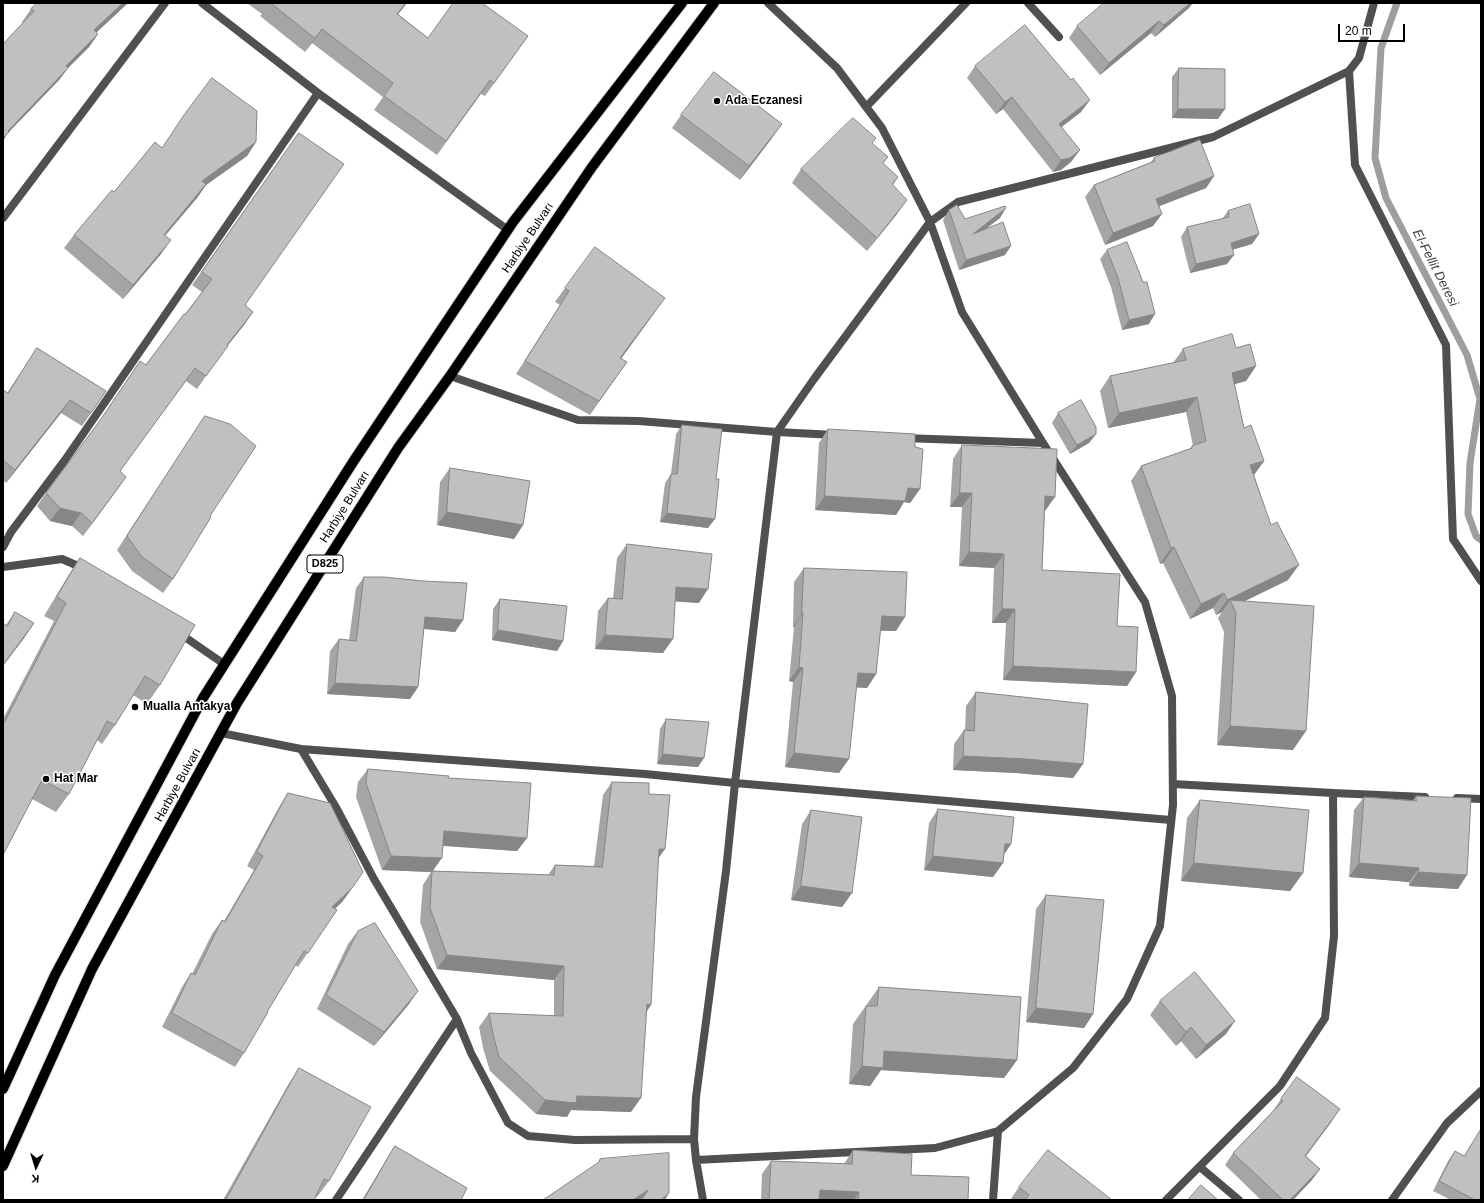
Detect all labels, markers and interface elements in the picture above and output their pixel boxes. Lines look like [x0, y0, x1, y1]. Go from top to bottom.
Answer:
scale bar [1340, 16, 1407, 42]
text: 20 m [1345, 24, 1372, 38]
place label: Ada Eczanesi [725, 94, 802, 108]
marker: Ada Eczanesi [712, 96, 722, 106]
street label: Harbiye Bulvarı [499, 200, 557, 276]
water label: El-Fellit Deresi [1409, 227, 1461, 309]
street label: Harbiye Bulvarı [317, 468, 373, 546]
road number: D825 [307, 555, 343, 573]
place label: Mualla Antakya [143, 700, 230, 714]
marker: Mualla Antakya [130, 702, 140, 712]
street label: Harbiye Bulvarı [152, 746, 204, 824]
place label: Hat Mar [54, 772, 98, 786]
marker: Hat Mar [41, 774, 51, 784]
north arrow [16, 1147, 56, 1187]
text: K [31, 1173, 40, 1185]

